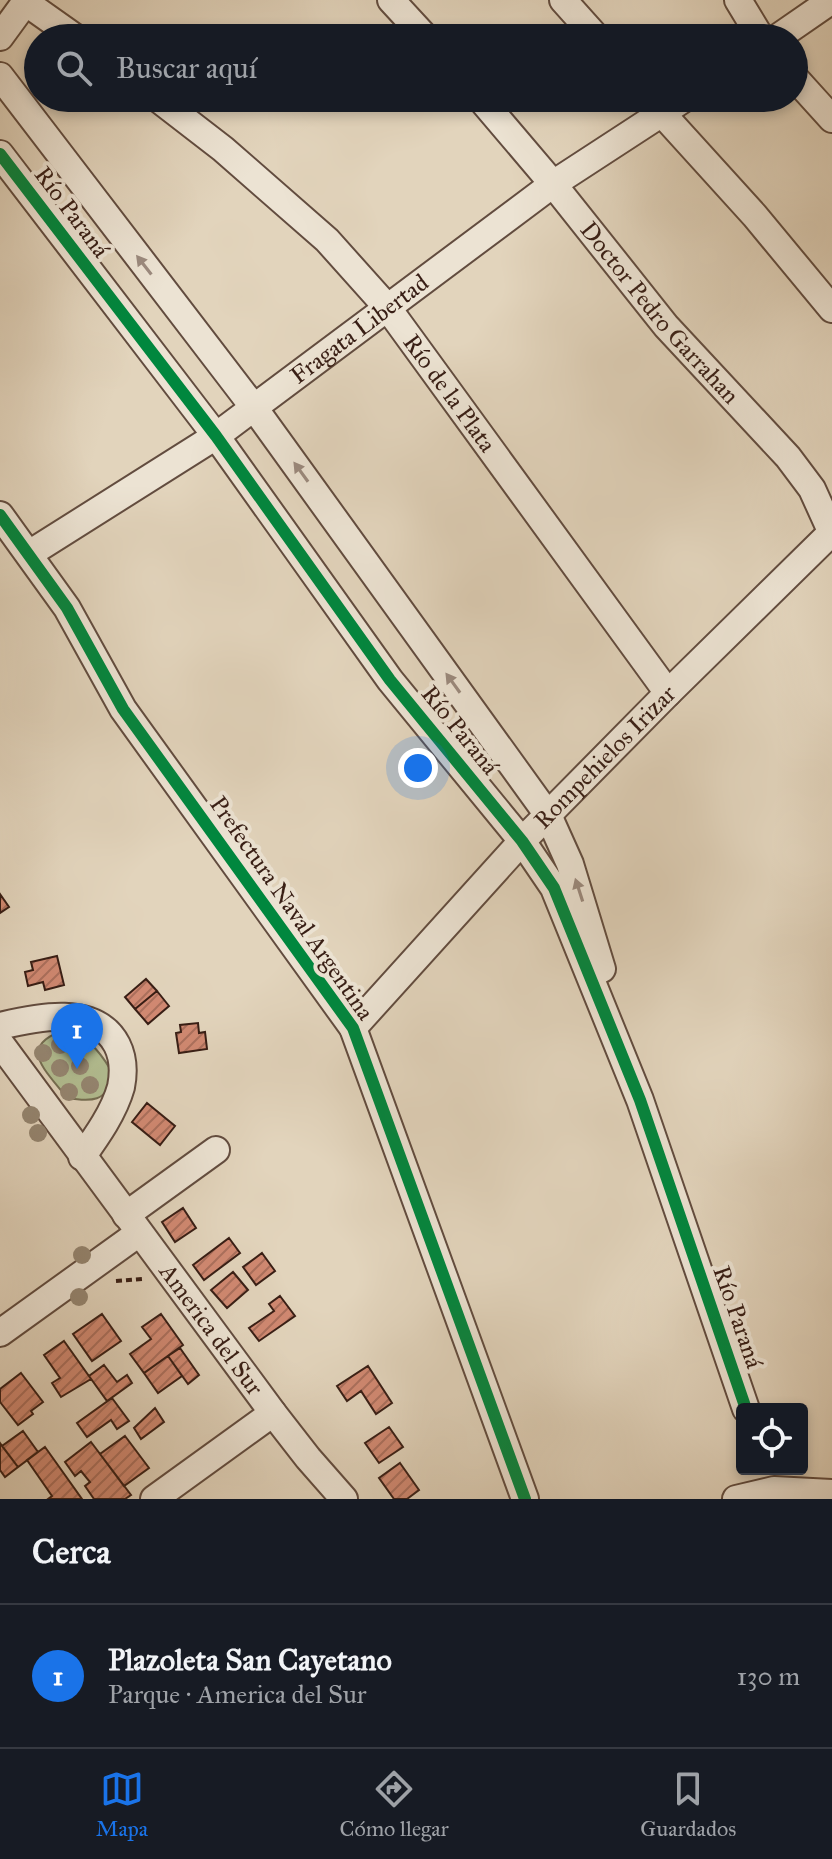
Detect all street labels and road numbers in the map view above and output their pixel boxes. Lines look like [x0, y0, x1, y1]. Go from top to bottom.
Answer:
street label: Río Paraná [28, 160, 117, 264]
street label: Doctor Pedro Garrahan [574, 215, 746, 410]
street label: Fragata Libertad [284, 267, 434, 390]
street label: Río de la Plata [397, 328, 503, 459]
street label: Río Paraná [415, 679, 506, 781]
street label: Rompehielos Irizar [528, 679, 682, 835]
street label: Prefectura Naval Argentina [203, 790, 381, 1026]
street label: America del Sur [152, 1257, 270, 1401]
street label: Río Paraná [706, 1262, 770, 1373]

